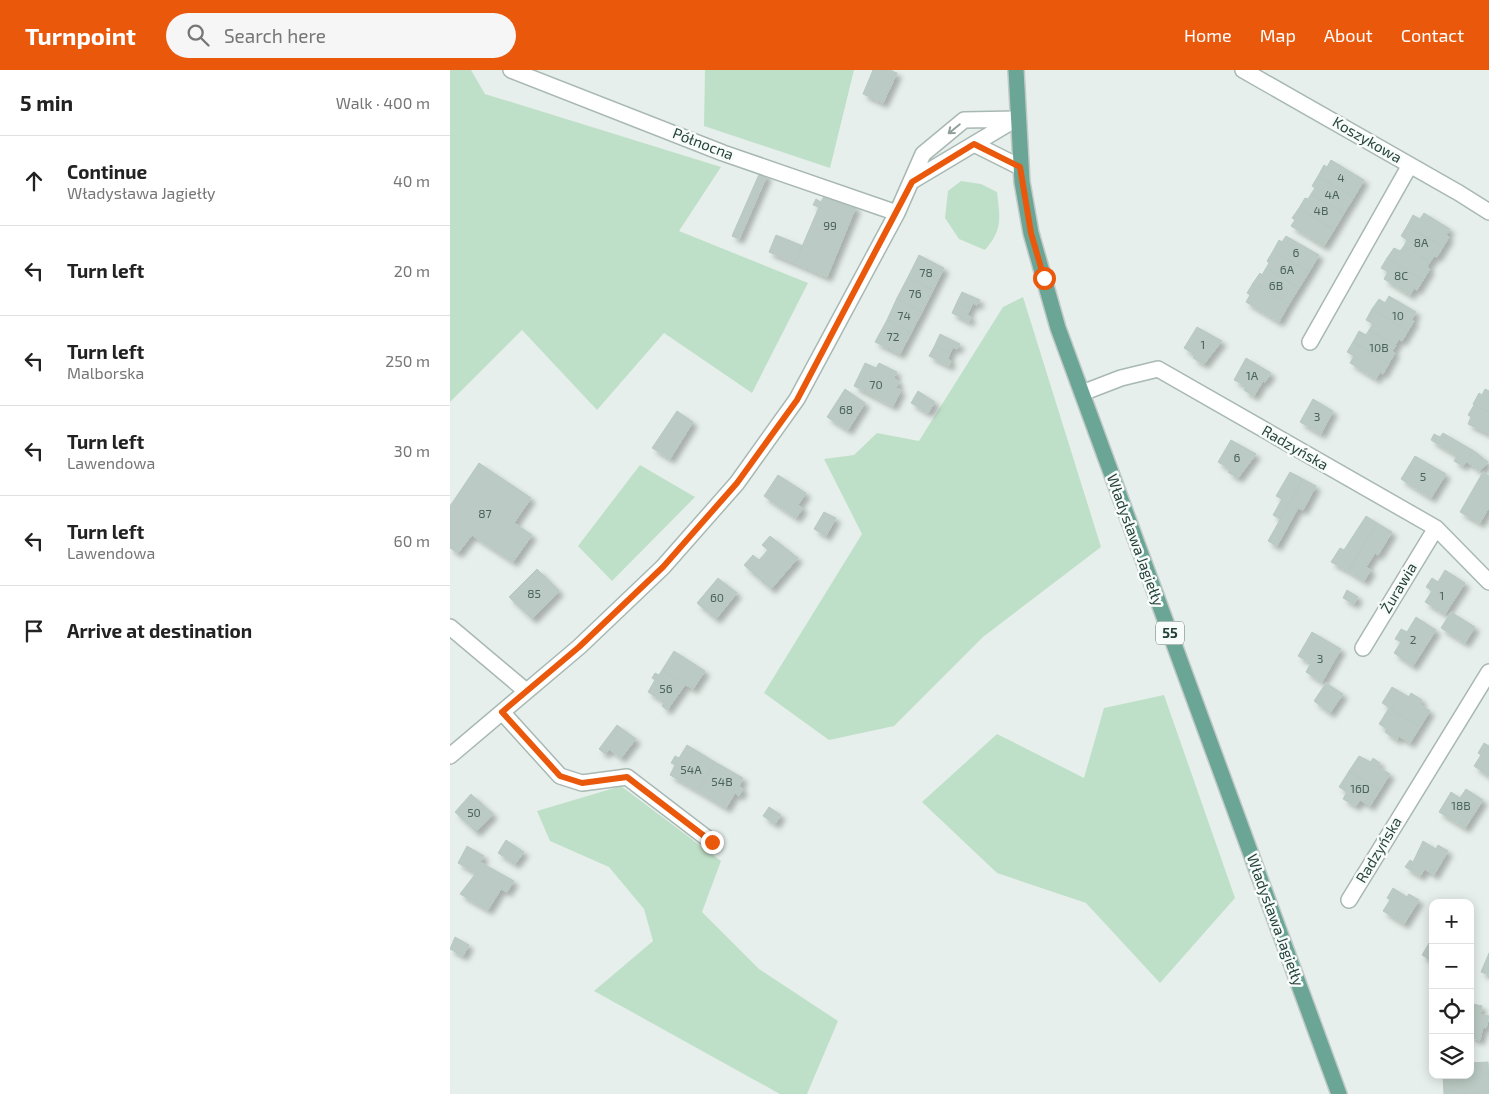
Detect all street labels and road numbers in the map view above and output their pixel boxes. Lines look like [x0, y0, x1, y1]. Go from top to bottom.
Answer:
street label: Koszykowa [1330, 112, 1405, 166]
street label: Północna [670, 123, 736, 163]
street label: Radzyńska [1259, 421, 1332, 473]
street label: Władysława Jagiełły [1104, 471, 1168, 608]
street label: Żurawia [1376, 559, 1420, 616]
road number: 55 [1156, 622, 1184, 644]
street label: Radzyńska [1351, 813, 1405, 886]
street label: Władysława Jagiełły [1244, 851, 1308, 988]

